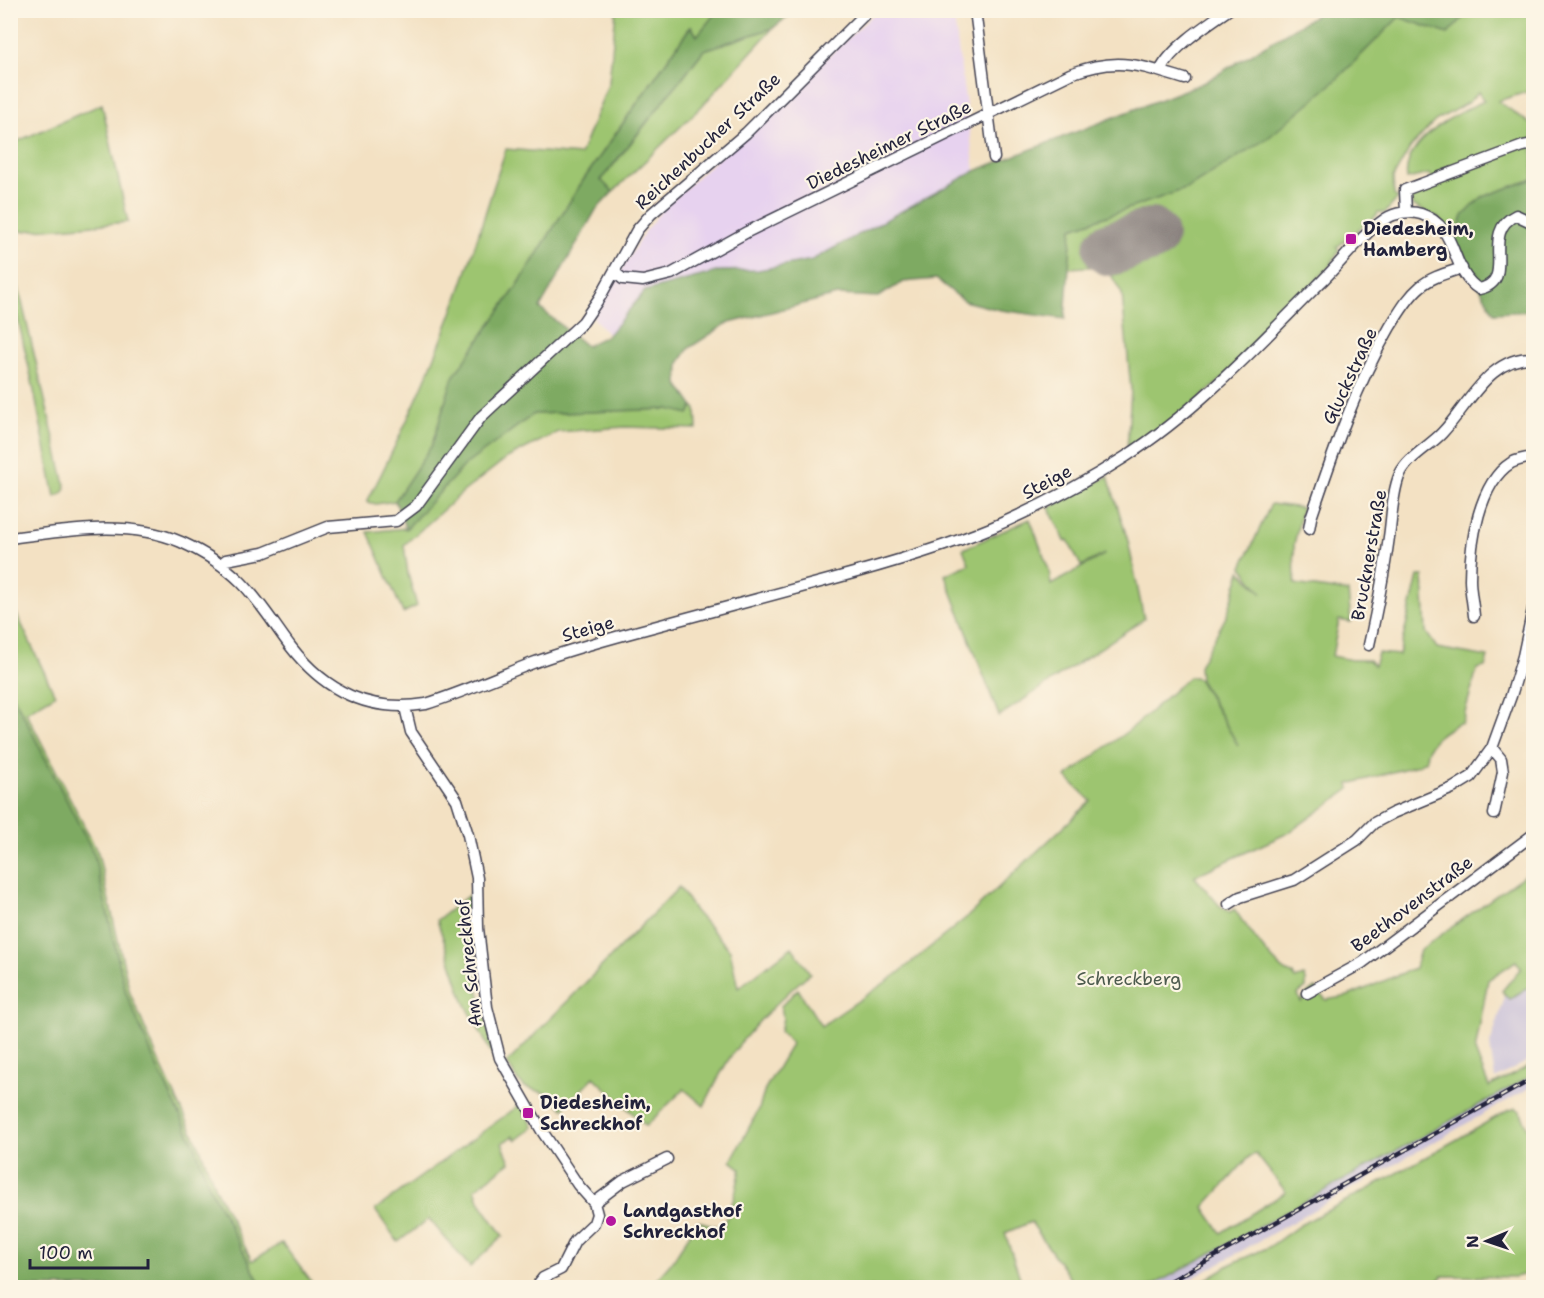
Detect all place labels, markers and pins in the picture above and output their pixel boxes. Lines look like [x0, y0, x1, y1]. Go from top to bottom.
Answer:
place label: Diedesheim, Hamberg [1363, 217, 1474, 262]
marker: Diedesheim, Hamberg [1344, 232, 1358, 246]
place label: Diedesheim, Schreckhof [540, 1091, 651, 1136]
marker: Diedesheim, Schreckhof [521, 1106, 535, 1120]
place label: Landgasthof Schreckhof [623, 1199, 743, 1244]
marker: Landgasthof Schreckhof [604, 1214, 618, 1228]

